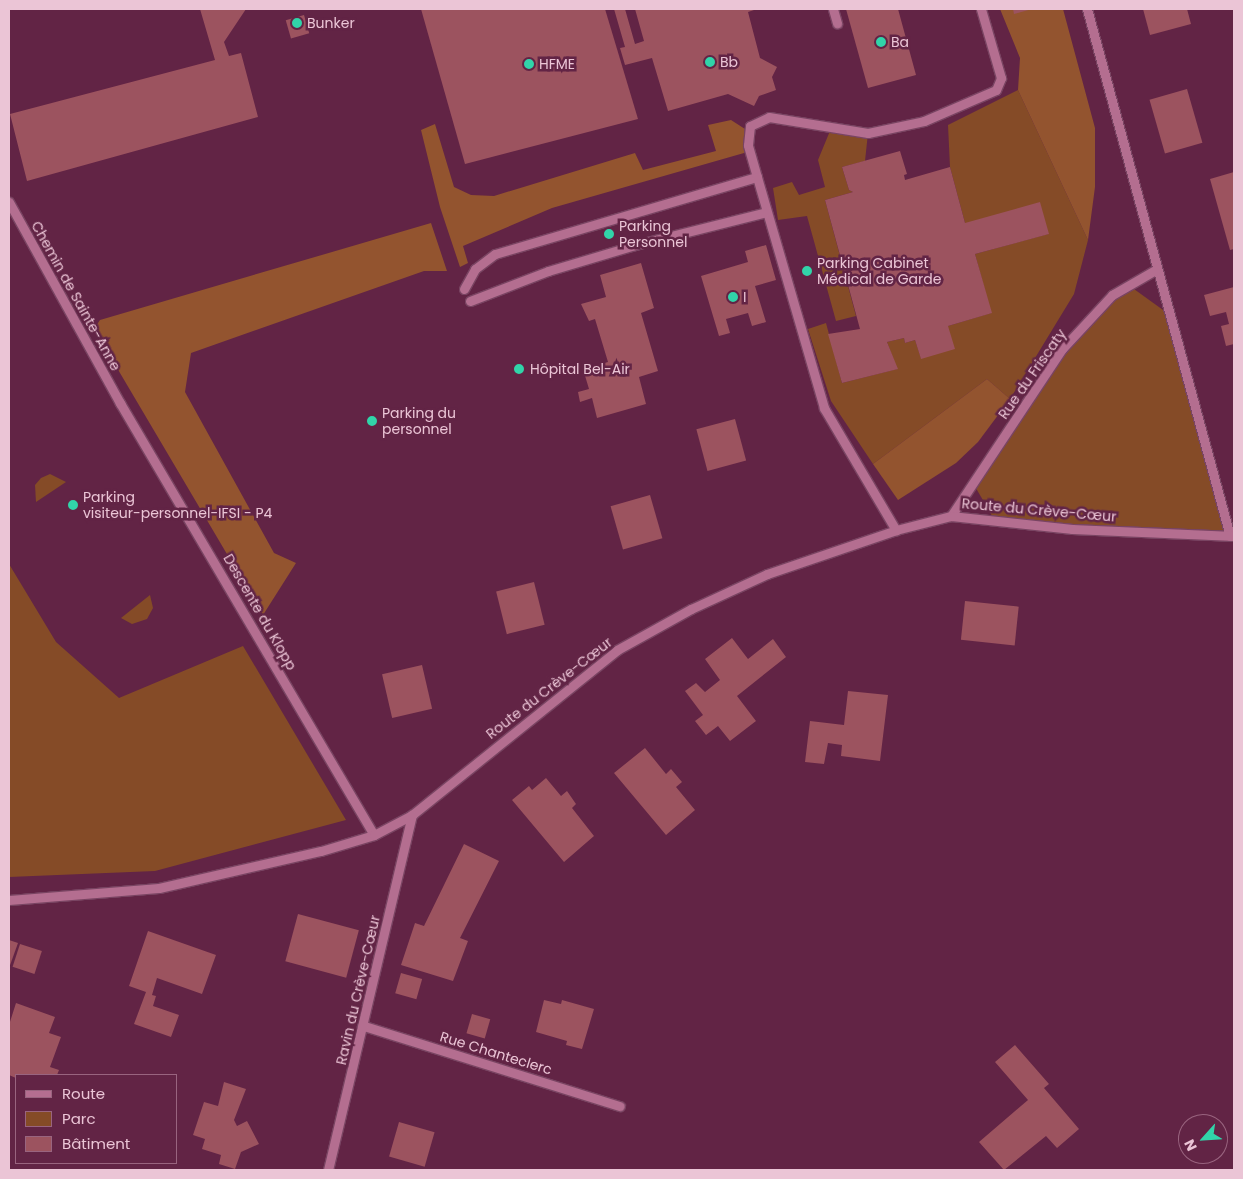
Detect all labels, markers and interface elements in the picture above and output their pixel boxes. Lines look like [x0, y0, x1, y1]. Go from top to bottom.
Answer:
place label: Bunker [307, 15, 355, 31]
marker: Bunker [291, 17, 303, 29]
place label: Ba [891, 34, 909, 50]
marker: Ba [875, 36, 887, 48]
place label: Bb [720, 54, 738, 70]
place label: HFME [539, 56, 575, 72]
marker: Bb [704, 56, 716, 68]
marker: HFME [523, 58, 535, 70]
street label: Chemin de Sainte-Anne [28, 218, 124, 374]
place label: Parking Personnel [619, 218, 687, 250]
marker: Parking Personnel [603, 228, 615, 240]
place label: Parking Cabinet Médical de Garde [817, 255, 941, 288]
marker: Parking Cabinet Médical de Garde [801, 265, 813, 277]
place label: I [743, 289, 746, 305]
marker: I [727, 291, 739, 303]
street label: Rue du Friscaty [995, 326, 1069, 422]
place label: Hôpital Bel-Air [530, 361, 630, 377]
marker: Hôpital Bel-Air [512, 362, 526, 376]
place label: Parking du personnel [382, 405, 456, 438]
marker: Parking du personnel [366, 415, 378, 427]
place label: Parking visiteur-personnel-IFSI - P4 [83, 489, 272, 522]
street label: Route du Crève-Cœur [961, 495, 1117, 525]
marker: Parking visiteur-personnel-IFSI - P4 [67, 499, 79, 511]
street label: Descente du Klopp [220, 551, 300, 673]
street label: Route du Crève-Cœur [483, 634, 615, 742]
street label: Ravin du Crève-Cœur [333, 913, 383, 1067]
street label: Rue Chanteclerc [438, 1028, 554, 1078]
legend [15, 1074, 178, 1164]
text: Route [62, 1083, 105, 1104]
text: Parc [62, 1108, 96, 1129]
north arrow [1178, 1114, 1228, 1164]
text: Bâtiment [62, 1133, 130, 1154]
text: N [1179, 1136, 1202, 1154]

